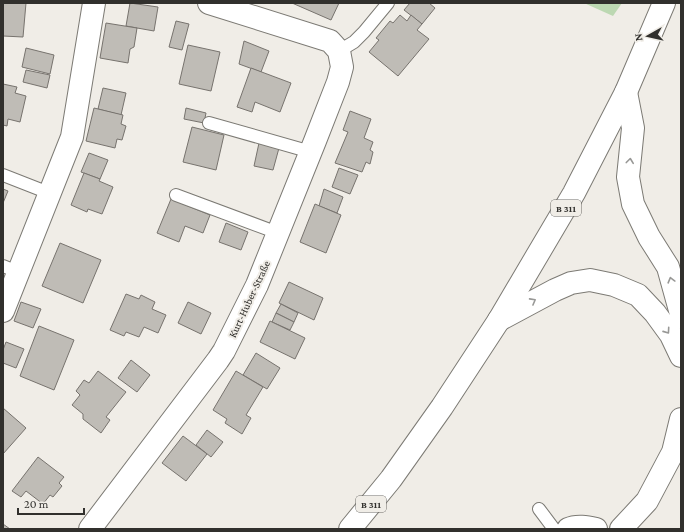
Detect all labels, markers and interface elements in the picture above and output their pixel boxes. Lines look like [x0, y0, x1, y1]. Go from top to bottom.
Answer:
north arrow [628, 16, 668, 56]
text: N [632, 32, 645, 42]
one-way arrow [625, 158, 634, 164]
road number: B 311 [551, 200, 581, 216]
street label: Kurt-Huber-Straße [226, 259, 272, 339]
one-way arrow [668, 277, 676, 284]
one-way arrow [529, 299, 537, 306]
one-way arrow [662, 327, 670, 334]
scale bar [18, 490, 84, 516]
road number: B 311 [356, 496, 386, 512]
text: 20 m [24, 497, 49, 511]

